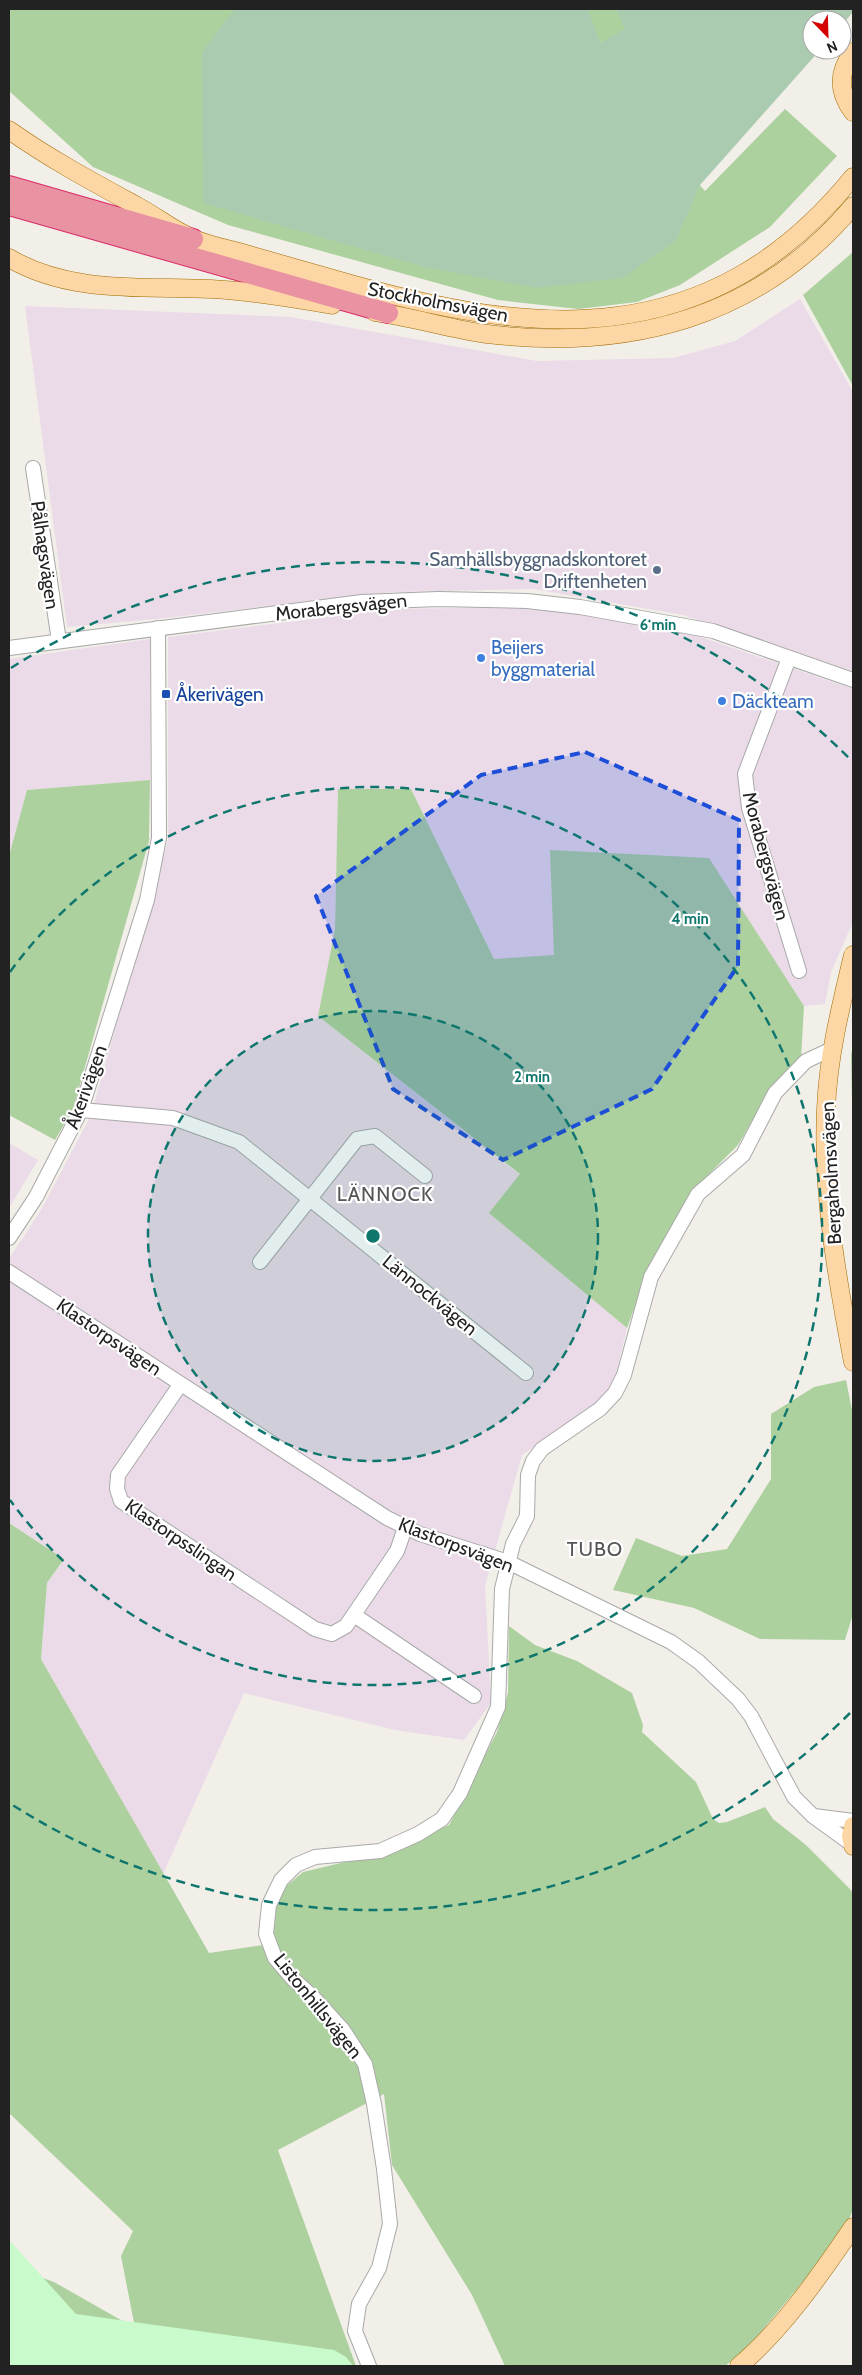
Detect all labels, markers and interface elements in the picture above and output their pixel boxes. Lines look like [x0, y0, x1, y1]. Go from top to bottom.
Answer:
north arrow [802, 10, 852, 60]
text: N [824, 37, 840, 57]
street label: Stockholmsvägen [366, 277, 510, 327]
street label: Pålhagsvägen [26, 499, 64, 611]
place label: Samhällsbyggnadskontoret Driftenheten [429, 548, 648, 593]
marker: Samhällsbyggnadskontoret Driftenheten [651, 564, 663, 576]
street label: Morabergsvägen [274, 589, 408, 625]
text: 6 min [640, 616, 676, 634]
place label: Beijers byggmaterial [491, 636, 596, 681]
marker: Beijers byggmaterial [475, 652, 487, 664]
place label: Åkerivägen [176, 682, 264, 706]
marker: Åkerivägen [160, 688, 172, 700]
place label: Däckteam [732, 690, 814, 713]
marker: Däckteam [716, 695, 728, 707]
street label: Morabergsvägen [738, 789, 794, 923]
text: 4 min [671, 910, 709, 928]
street label: Åkerivägen [59, 1042, 112, 1132]
text: 2 min [514, 1068, 550, 1086]
street label: Bergaholmsvägen [816, 1101, 846, 1245]
district label: LÄNNOCK [337, 1182, 433, 1206]
centre of rings [364, 1227, 382, 1245]
street label: Lännockvägen [378, 1250, 482, 1340]
street label: Klastorpsvägen [52, 1293, 166, 1381]
street label: Klastorpsslingan [121, 1494, 241, 1586]
street label: Klastorpsvägen [395, 1512, 517, 1578]
district label: TUBO [567, 1537, 623, 1561]
street label: Listonhillsvägen [269, 1949, 367, 2063]

